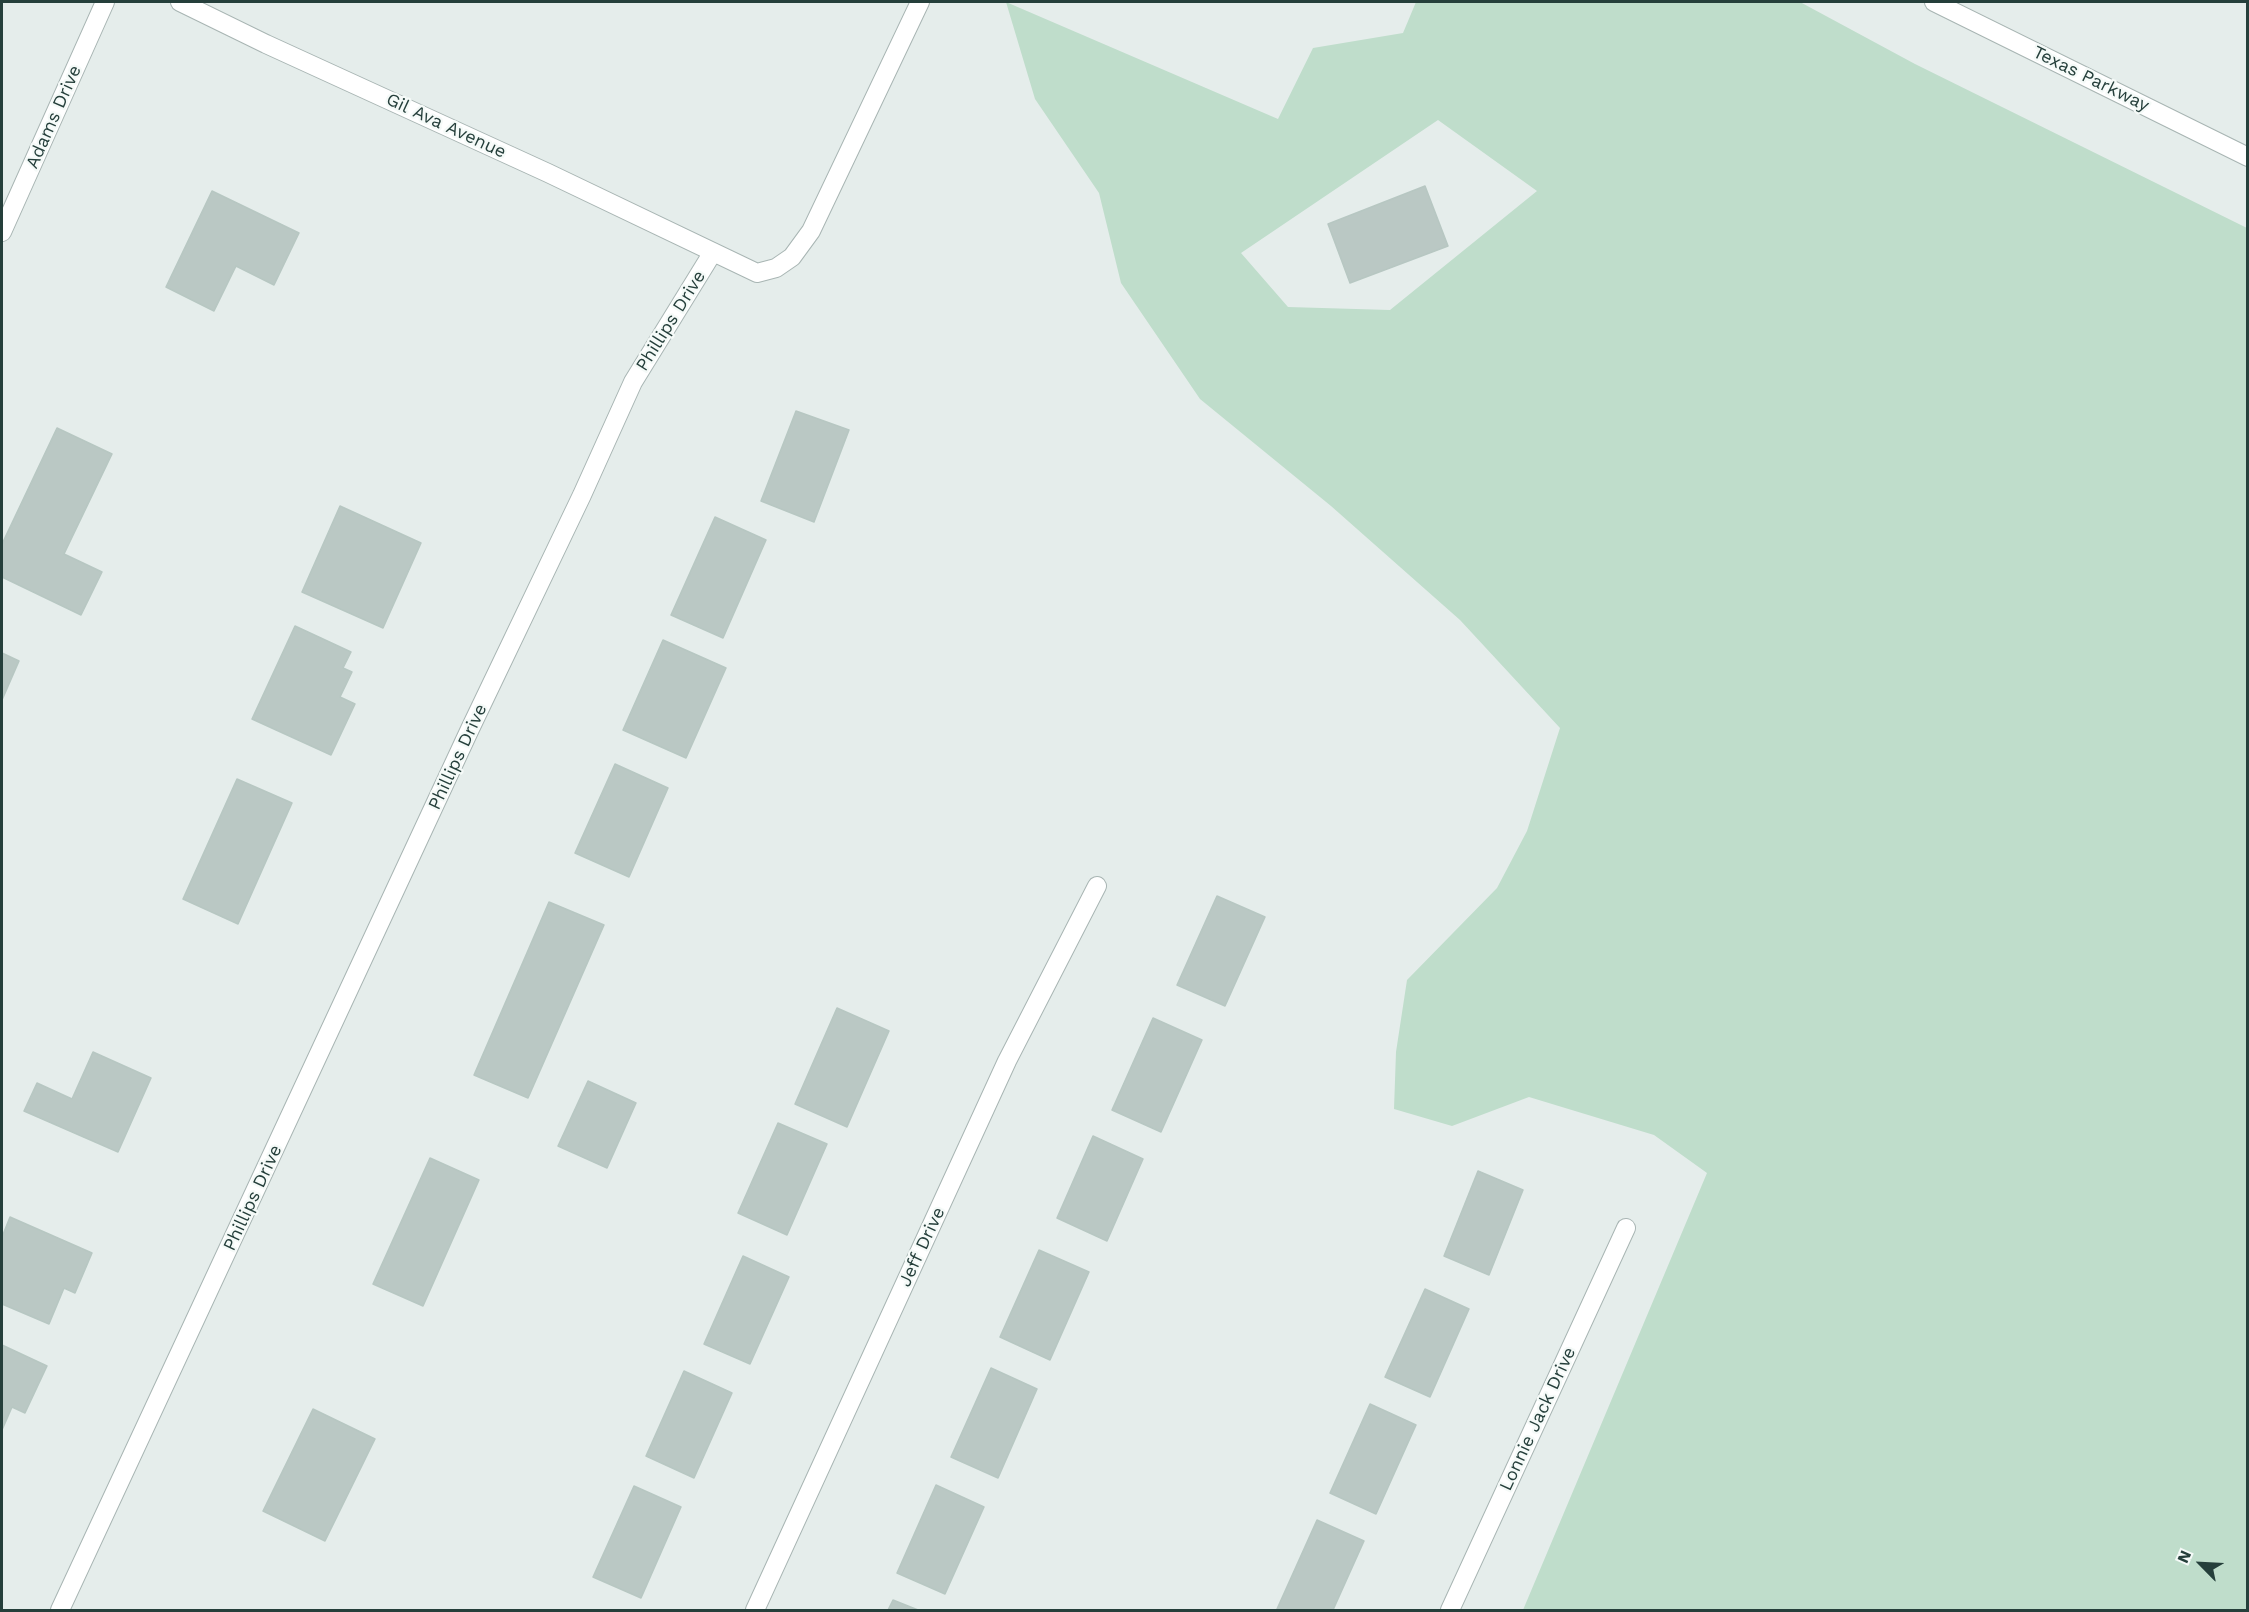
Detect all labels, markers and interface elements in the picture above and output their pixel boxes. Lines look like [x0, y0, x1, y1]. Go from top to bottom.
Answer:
street label: Texas Parkway [2029, 42, 2153, 116]
street label: Adams Drive [22, 62, 86, 172]
street label: Gil Ava Avenue [383, 89, 509, 163]
street label: Phillips Drive [632, 267, 710, 375]
street label: Phillips Drive [424, 701, 492, 813]
street label: Phillips Drive [219, 1142, 287, 1254]
street label: Jeff Drive [894, 1204, 950, 1290]
street label: Lonnie Jack Drive [1495, 1344, 1581, 1494]
north arrow [2171, 1534, 2231, 1594]
text: N [2173, 1547, 2195, 1566]

